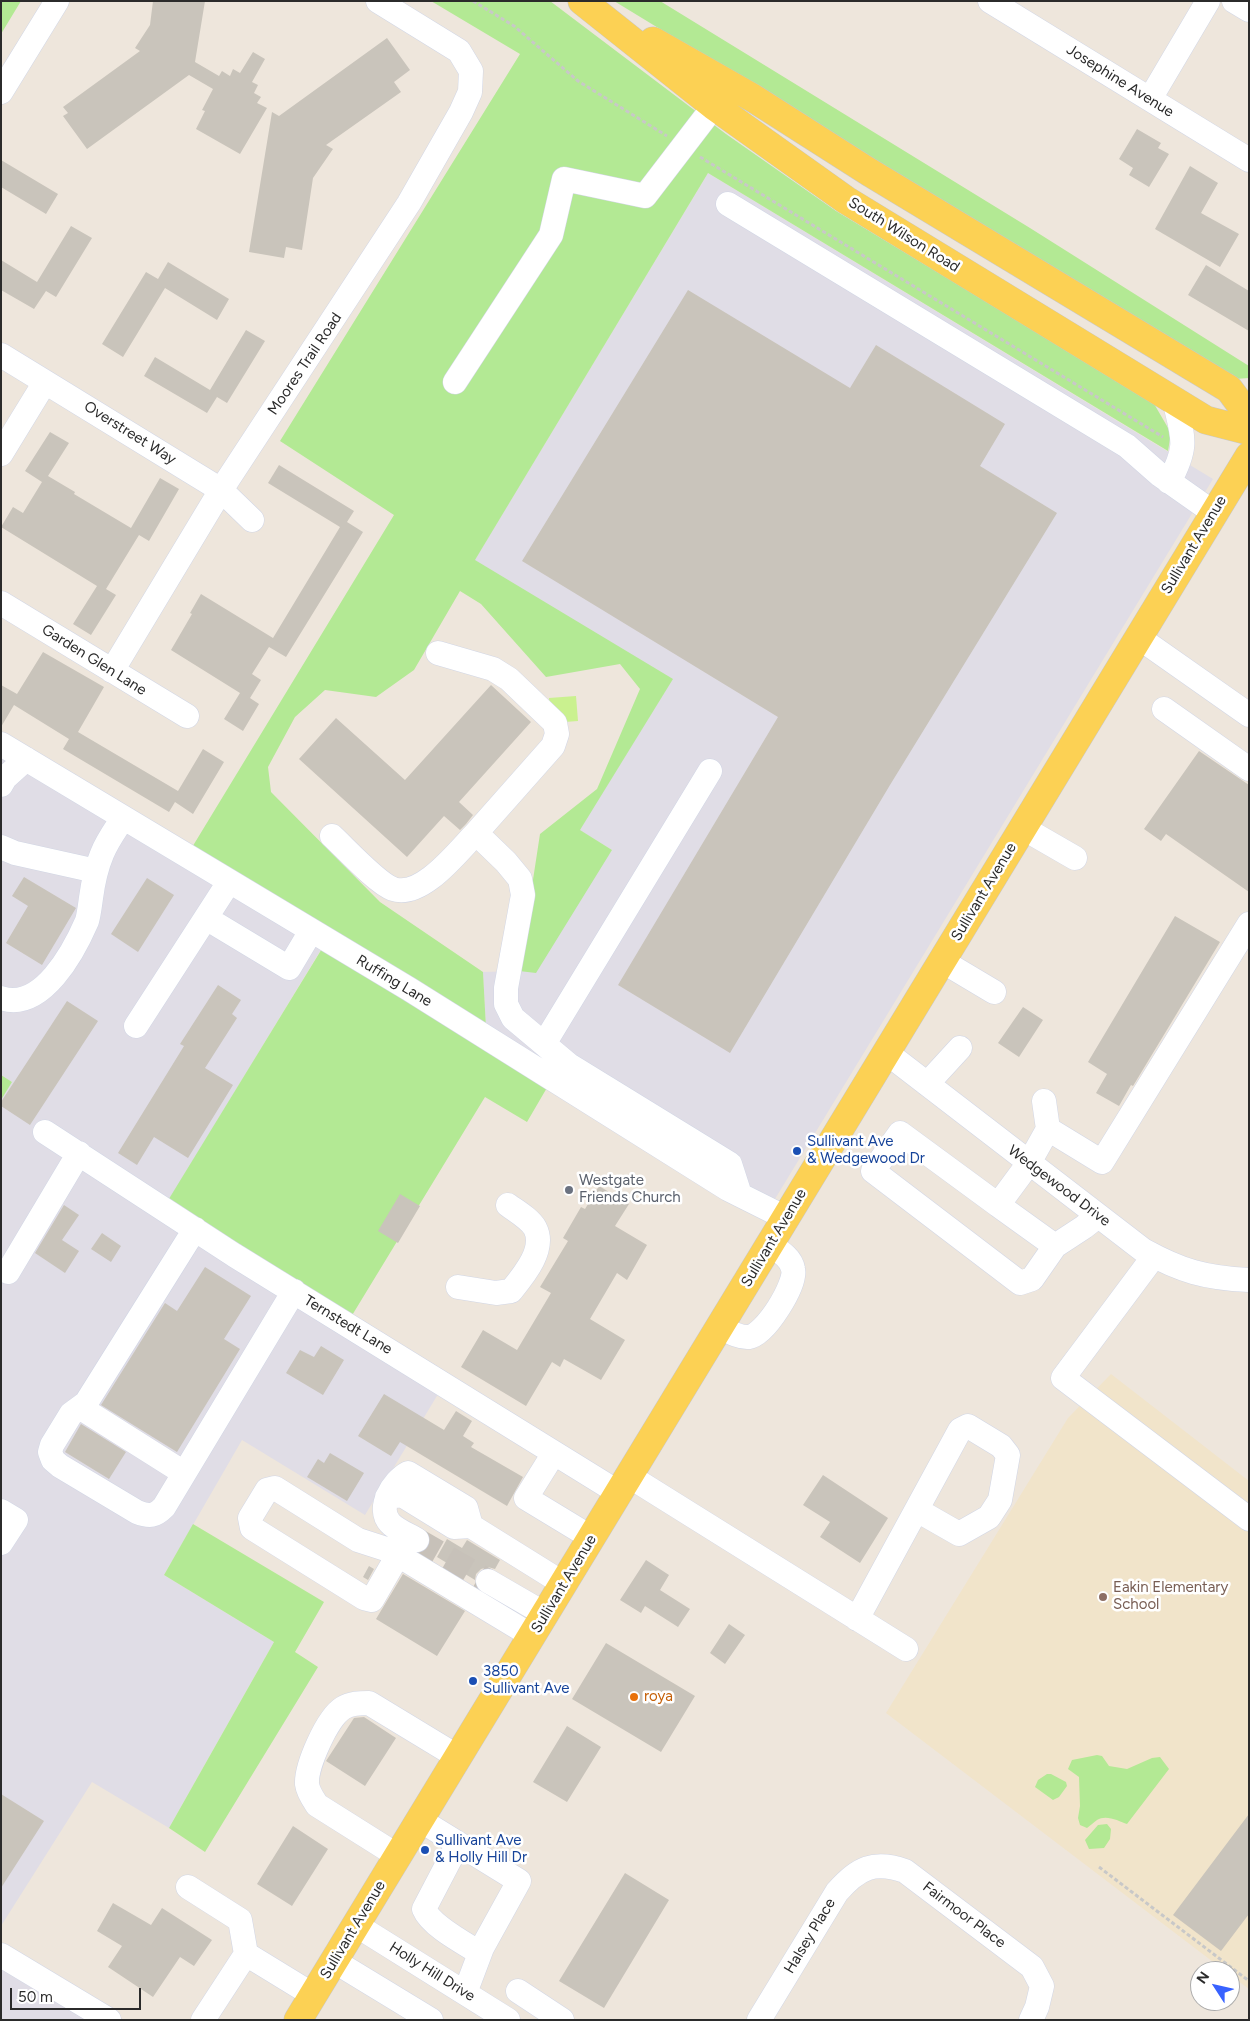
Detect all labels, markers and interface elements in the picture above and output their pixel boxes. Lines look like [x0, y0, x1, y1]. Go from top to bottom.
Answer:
street label: Josephine Avenue [1063, 41, 1177, 121]
street label: South Wilson Road [845, 194, 963, 276]
street label: Moores Trail Road [264, 309, 346, 419]
street label: Overstreet Way [81, 397, 179, 469]
street label: Sullivant Avenue [1158, 493, 1230, 597]
street label: Garden Glen Lane [38, 621, 150, 699]
street label: Sullivant Avenue [948, 840, 1020, 944]
street label: Ruffing Lane [353, 951, 435, 1011]
place label: Sullivant Ave & Wedgewood Dr [807, 1133, 925, 1168]
street label: Wedgewood Drive [1004, 1142, 1114, 1230]
marker: Sullivant Ave & Wedgewood Dr [791, 1145, 803, 1157]
place label: Westgate Friends Church [579, 1172, 681, 1207]
marker: Westgate Friends Church [563, 1184, 575, 1196]
street label: Sullivant Avenue [738, 1186, 810, 1290]
street label: Ternstedt Lane [301, 1292, 395, 1358]
street label: Sullivant Avenue [528, 1532, 600, 1636]
place label: Eakin Elementary School [1113, 1579, 1228, 1614]
marker: Eakin Elementary School [1097, 1591, 1109, 1603]
place label: 3850 Sullivant Ave [483, 1663, 569, 1698]
marker: 3850 Sullivant Ave [467, 1675, 479, 1687]
place label: roya [644, 1688, 673, 1706]
marker: roya [628, 1691, 640, 1703]
place label: Sullivant Ave & Holly Hill Dr [435, 1832, 527, 1867]
marker: Sullivant Ave & Holly Hill Dr [419, 1844, 431, 1856]
street label: Sullivant Avenue [317, 1878, 389, 1982]
street label: Fairmoor Place [919, 1878, 1009, 1952]
street label: Halsey Place [780, 1895, 840, 1977]
street label: Holly Hill Drive [386, 1938, 478, 2006]
north arrow [1190, 1961, 1240, 2011]
text: N [1193, 1968, 1213, 1987]
scale bar [12, 1978, 144, 2010]
text: 50 m [18, 1988, 53, 2006]

